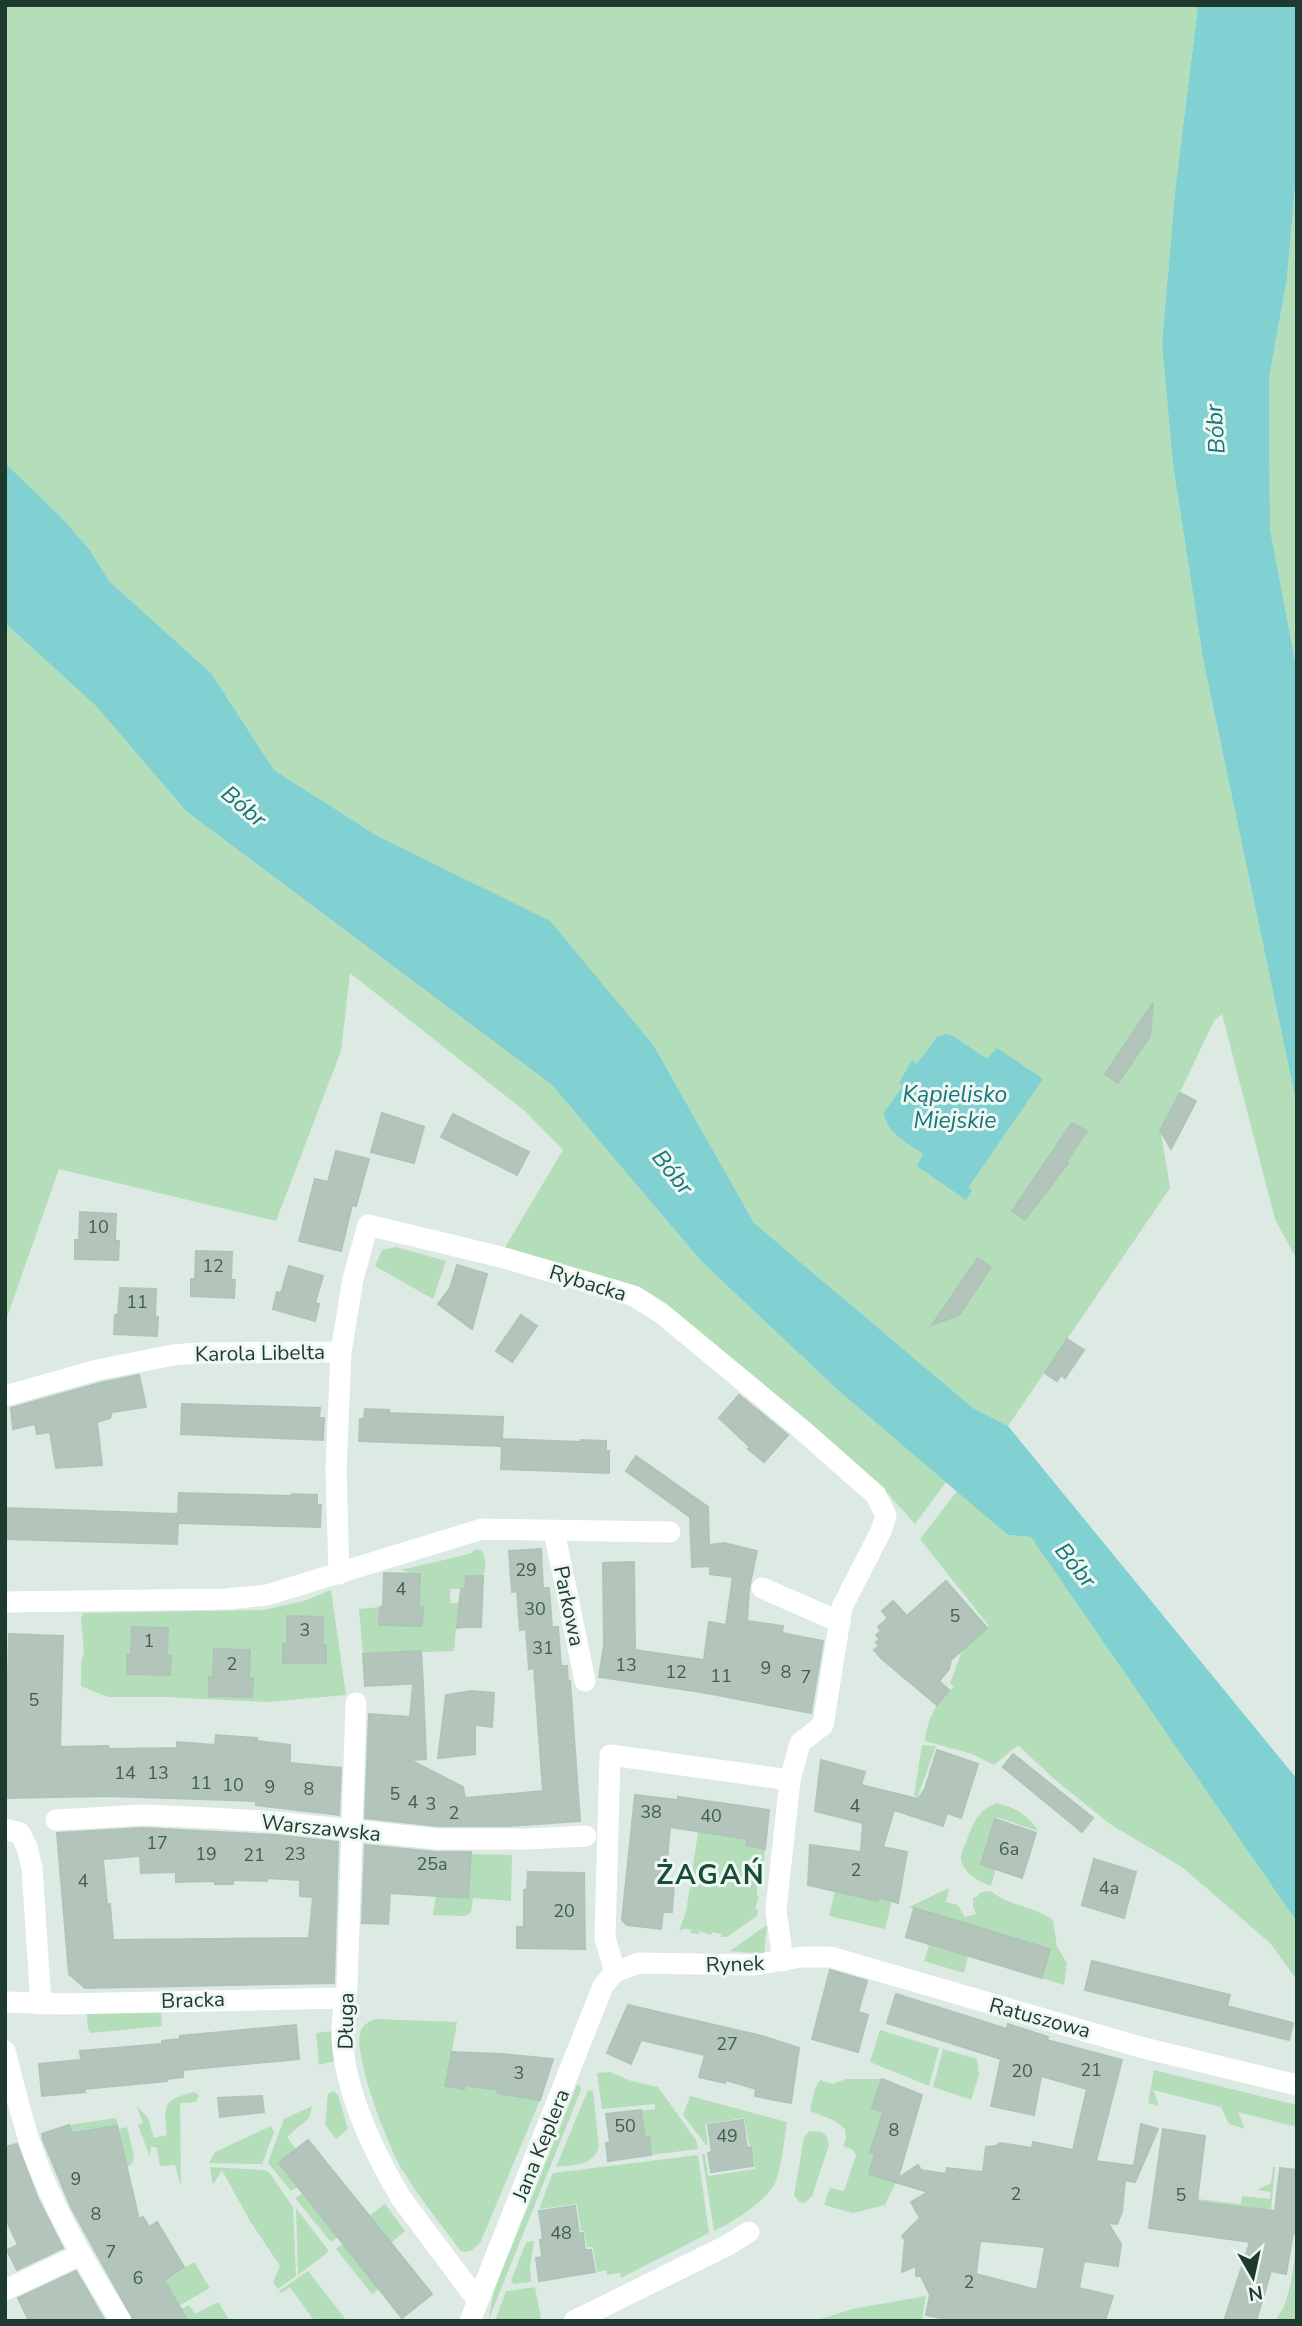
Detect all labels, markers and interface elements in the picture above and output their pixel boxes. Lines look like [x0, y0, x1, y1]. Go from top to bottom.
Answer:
water label: Bóbr [1198, 402, 1233, 455]
water label: Bóbr [215, 778, 273, 835]
water label: Kąpielisko Miejskie [903, 1079, 1007, 1136]
water label: Bóbr [645, 1143, 701, 1202]
house number: 10 [87, 1215, 109, 1239]
house number: 12 [202, 1254, 224, 1278]
street label: Rybacka [546, 1258, 630, 1308]
house number: 11 [126, 1290, 148, 1314]
street label: Karola Libelta [195, 1338, 325, 1368]
water label: Bóbr [1048, 1536, 1104, 1595]
house number: 29 [515, 1558, 537, 1582]
street label: Parkowa [547, 1563, 591, 1649]
house number: 4 [396, 1577, 407, 1601]
house number: 30 [524, 1597, 546, 1621]
house number: 5 [950, 1604, 960, 1628]
house number: 3 [300, 1618, 310, 1642]
house number: 1 [144, 1629, 154, 1653]
house number: 31 [532, 1636, 554, 1660]
house number: 2 [227, 1652, 237, 1676]
house number: 13 [615, 1653, 637, 1677]
house number: 9 [761, 1656, 771, 1680]
house number: 12 [665, 1660, 687, 1684]
house number: 8 [781, 1660, 791, 1684]
house number: 11 [710, 1664, 732, 1688]
house number: 7 [801, 1665, 811, 1689]
house number: 5 [29, 1688, 39, 1712]
house number: 14 [114, 1761, 136, 1785]
house number: 13 [147, 1761, 169, 1785]
house number: 11 [190, 1771, 212, 1795]
house number: 10 [222, 1773, 244, 1797]
house number: 9 [265, 1775, 275, 1799]
house number: 8 [304, 1777, 314, 1801]
house number: 5 [390, 1782, 400, 1806]
house number: 4 [408, 1790, 419, 1814]
house number: 3 [426, 1792, 436, 1816]
house number: 4 [850, 1794, 861, 1818]
house number: 38 [640, 1800, 662, 1824]
house number: 2 [449, 1801, 459, 1825]
house number: 40 [700, 1804, 722, 1828]
street label: Warszawska [260, 1808, 382, 1848]
house number: 17 [146, 1831, 168, 1855]
house number: 6a [999, 1837, 1019, 1861]
house number: 19 [195, 1842, 217, 1866]
house number: 23 [284, 1842, 306, 1866]
house number: 21 [243, 1843, 265, 1867]
house number: 25a [416, 1852, 448, 1876]
district label: ŻAGAŃ [656, 1856, 766, 1894]
house number: 2 [851, 1858, 861, 1882]
house number: 4 [78, 1869, 89, 1893]
house number: 4a [1099, 1876, 1119, 1900]
house number: 20 [553, 1899, 575, 1923]
street label: Rynek [705, 1949, 765, 1979]
street label: Bracka [161, 1985, 225, 2015]
street label: Ratuszowa [986, 1991, 1094, 2045]
street label: Długa [332, 1992, 360, 2050]
house number: 27 [716, 2032, 738, 2056]
house number: 21 [1080, 2058, 1102, 2082]
house number: 20 [1011, 2059, 1033, 2083]
house number: 3 [514, 2061, 524, 2085]
street label: Jana Keplera [505, 2085, 576, 2206]
house number: 50 [614, 2114, 636, 2138]
house number: 8 [889, 2118, 899, 2142]
house number: 49 [716, 2124, 738, 2148]
house number: 9 [71, 2167, 81, 2191]
house number: 2 [1011, 2182, 1021, 2206]
house number: 5 [1176, 2183, 1186, 2207]
house number: 8 [91, 2202, 101, 2226]
house number: 48 [550, 2221, 572, 2245]
house number: 7 [106, 2240, 116, 2264]
north arrow [1218, 2242, 1288, 2312]
house number: 6 [133, 2266, 143, 2290]
house number: 2 [964, 2270, 974, 2294]
text: N [1246, 2279, 1265, 2307]

